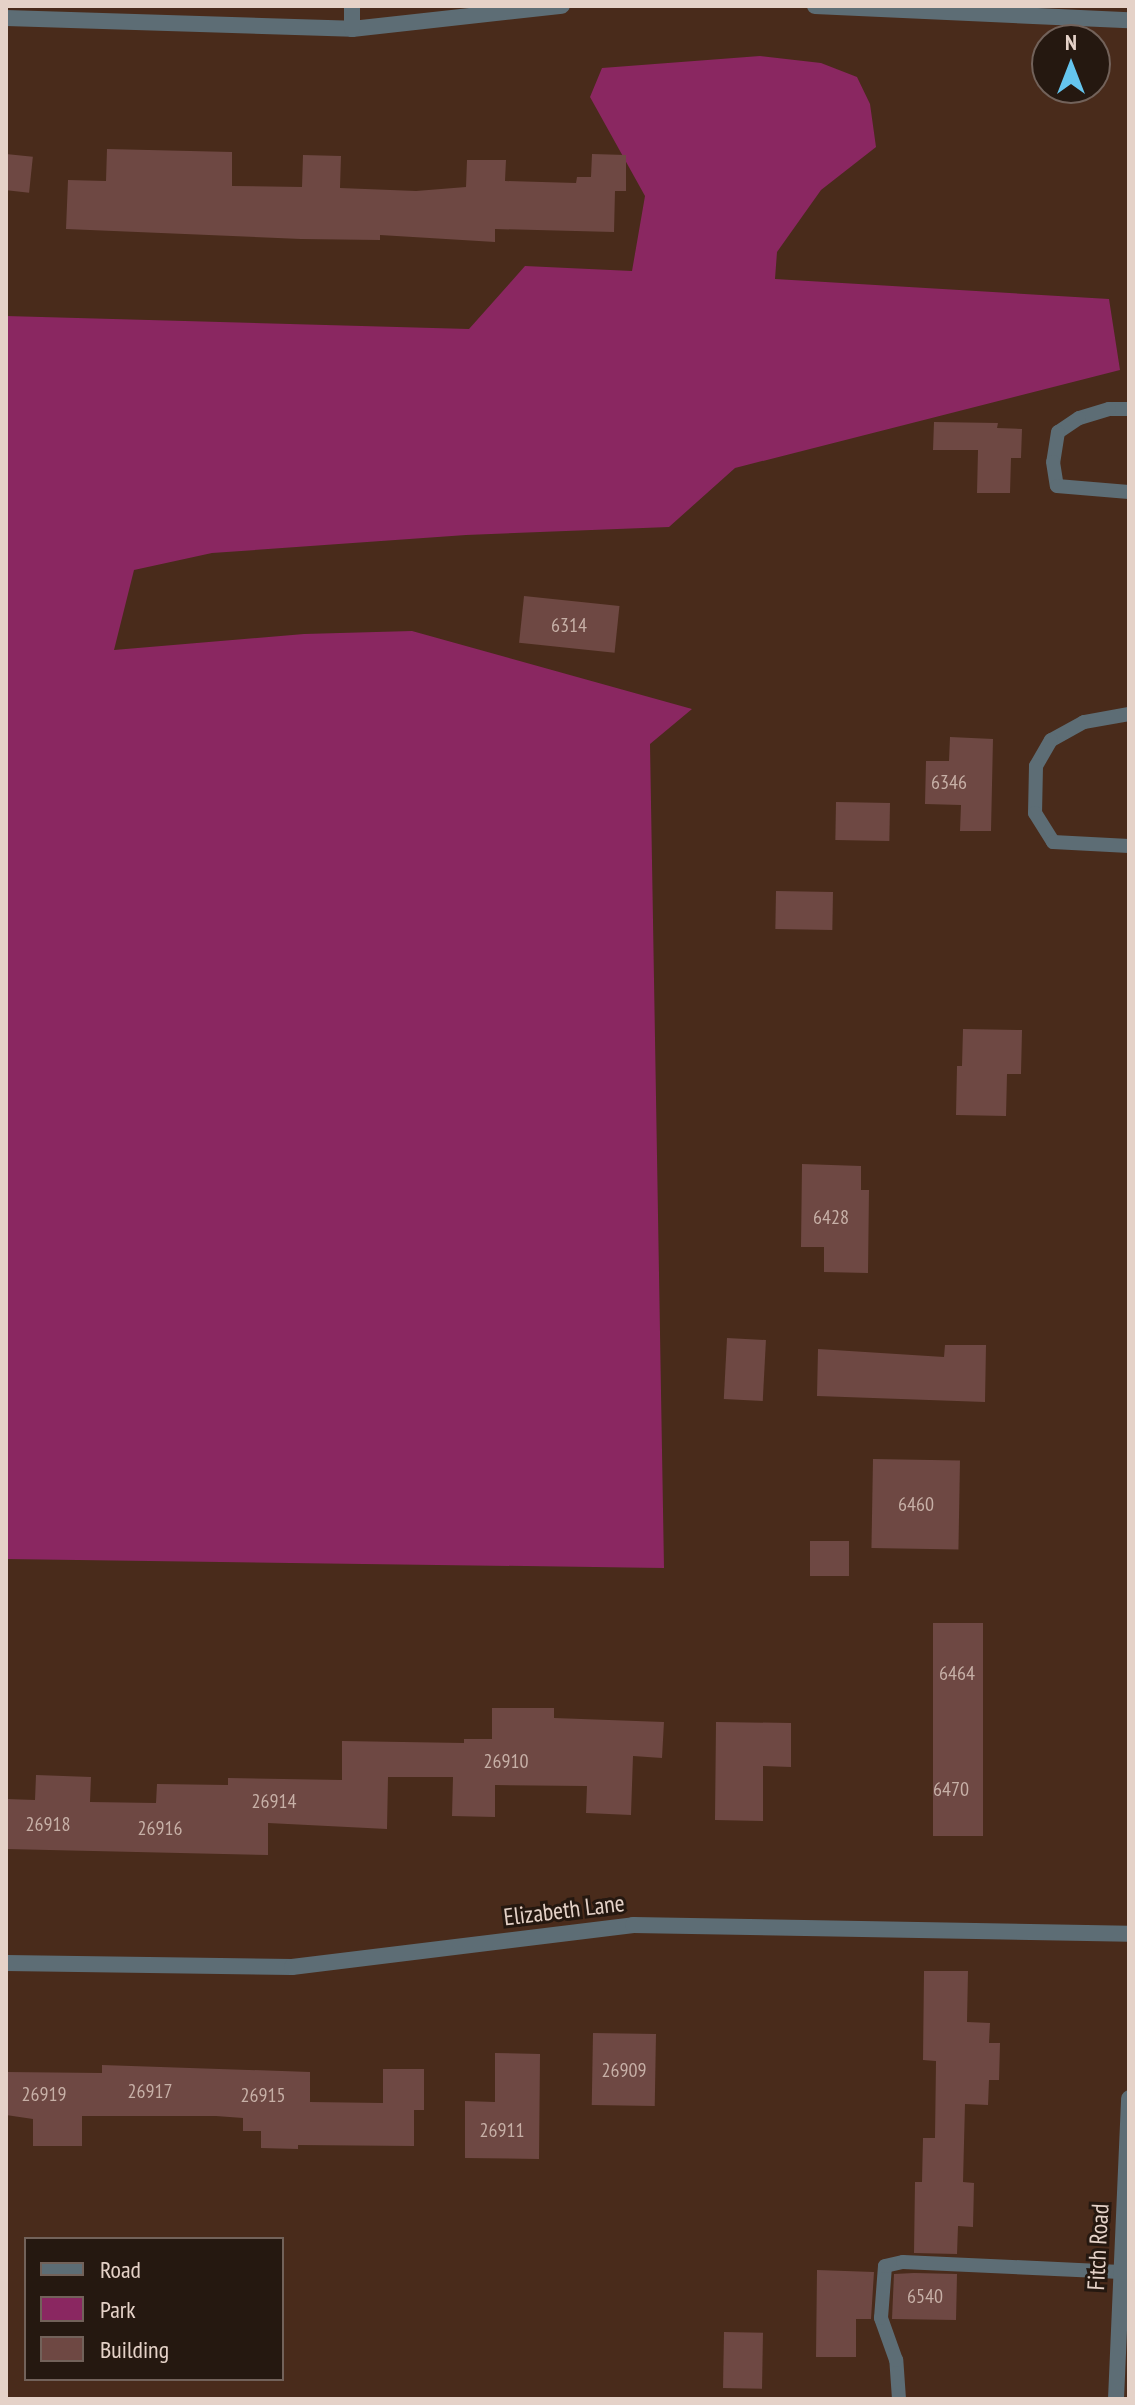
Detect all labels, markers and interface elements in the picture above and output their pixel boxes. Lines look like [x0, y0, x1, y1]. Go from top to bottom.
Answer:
north arrow [1031, 24, 1111, 104]
text: N [1065, 28, 1077, 56]
house number: 6314 [551, 613, 587, 637]
house number: 6346 [931, 770, 967, 794]
house number: 6428 [813, 1205, 849, 1229]
house number: 6460 [898, 1492, 934, 1516]
house number: 6464 [939, 1661, 975, 1685]
house number: 26910 [484, 1749, 528, 1773]
house number: 6470 [933, 1777, 969, 1801]
house number: 26914 [252, 1789, 296, 1813]
house number: 26918 [26, 1812, 70, 1836]
house number: 26916 [138, 1816, 182, 1840]
street label: Elizabeth Lane [502, 1888, 626, 1932]
house number: 26909 [602, 2058, 646, 2082]
house number: 26917 [128, 2079, 172, 2103]
house number: 26919 [22, 2082, 66, 2106]
house number: 26915 [241, 2083, 285, 2107]
house number: 26911 [480, 2118, 524, 2142]
street label: Fitch Road [1081, 2203, 1115, 2291]
legend [24, 2237, 284, 2381]
text: Road [100, 2254, 141, 2285]
house number: 6540 [907, 2284, 943, 2308]
text: Park [100, 2294, 136, 2325]
text: Building [100, 2334, 169, 2365]

